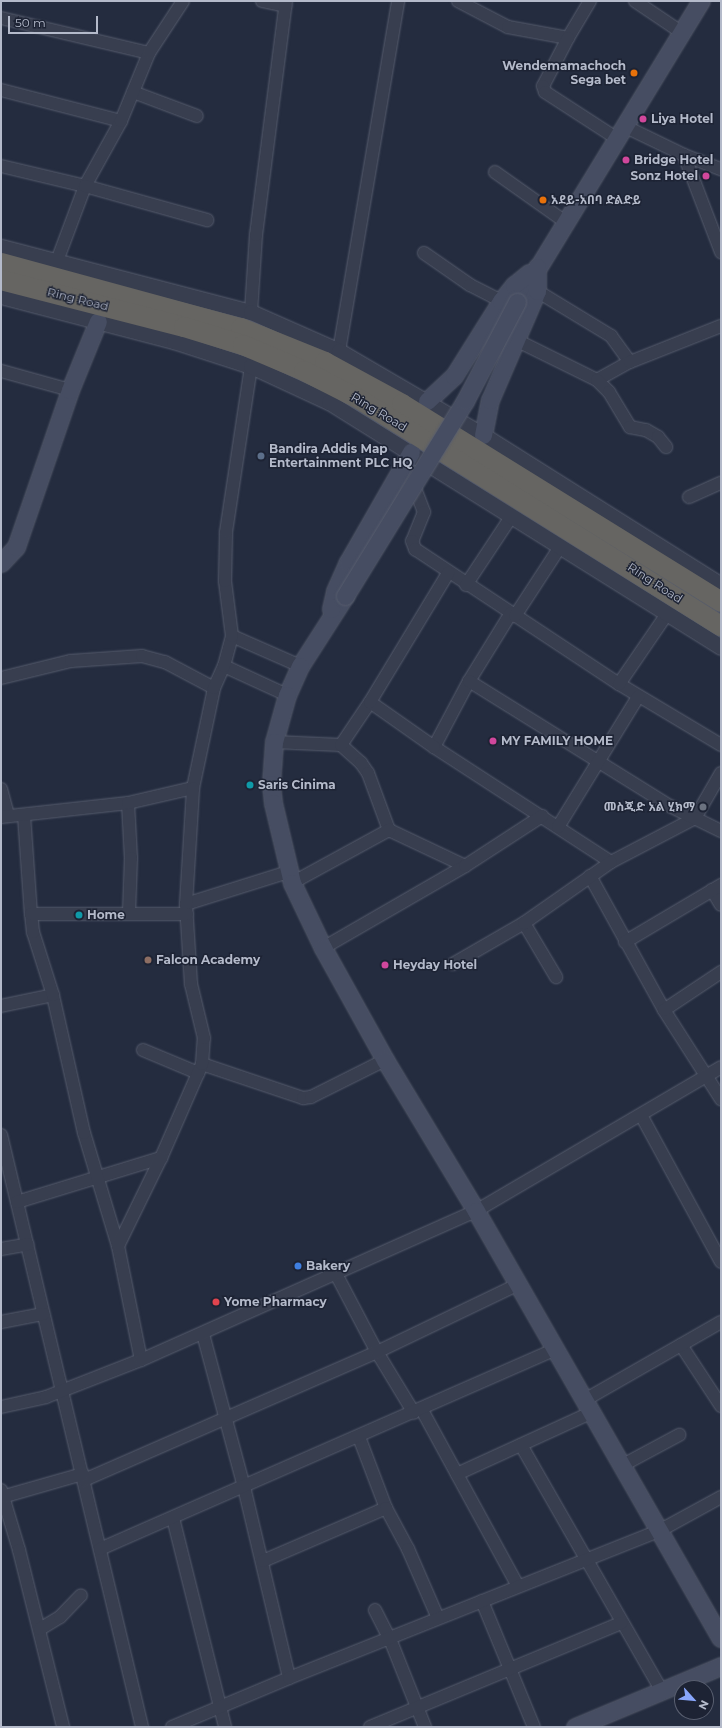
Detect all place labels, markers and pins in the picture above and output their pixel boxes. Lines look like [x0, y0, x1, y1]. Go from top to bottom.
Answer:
place label: Wendemamachoch Sega bet [502, 59, 626, 87]
marker: Wendemamachoch Sega bet [629, 68, 639, 78]
place label: Liya Hotel [651, 112, 713, 126]
marker: Liya Hotel [638, 114, 648, 124]
place label: Bridge Hotel [634, 153, 713, 167]
marker: Bridge Hotel [621, 155, 631, 165]
place label: Sonz Hotel [631, 169, 698, 183]
marker: Sonz Hotel [701, 171, 711, 181]
place label: አደይ-አበባ ድልድይ [551, 193, 641, 207]
marker: አደይ-አበባ ድልድይ [538, 195, 548, 205]
place label: Bandira Addis Map Entertainment PLC HQ [269, 442, 412, 470]
marker: Bandira Addis Map Entertainment PLC HQ [256, 451, 266, 461]
place label: MY FAMILY HOME [501, 734, 613, 748]
marker: MY FAMILY HOME [488, 736, 498, 746]
place label: Saris Cinima [258, 778, 336, 792]
marker: Saris Cinima [245, 780, 255, 790]
place label: መስጂድ አል ሂክማ [604, 800, 695, 814]
marker: መስጂድ አል ሂክማ [698, 802, 708, 812]
place label: Home [87, 908, 125, 922]
marker: Home [74, 910, 84, 920]
place label: Falcon Academy [156, 953, 260, 967]
marker: Falcon Academy [143, 955, 153, 965]
place label: Heyday Hotel [393, 958, 477, 972]
marker: Heyday Hotel [380, 960, 390, 970]
place label: Bakery [306, 1259, 350, 1273]
marker: Bakery [293, 1261, 303, 1271]
place label: Yome Pharmacy [224, 1295, 327, 1309]
marker: Yome Pharmacy [211, 1297, 221, 1307]

